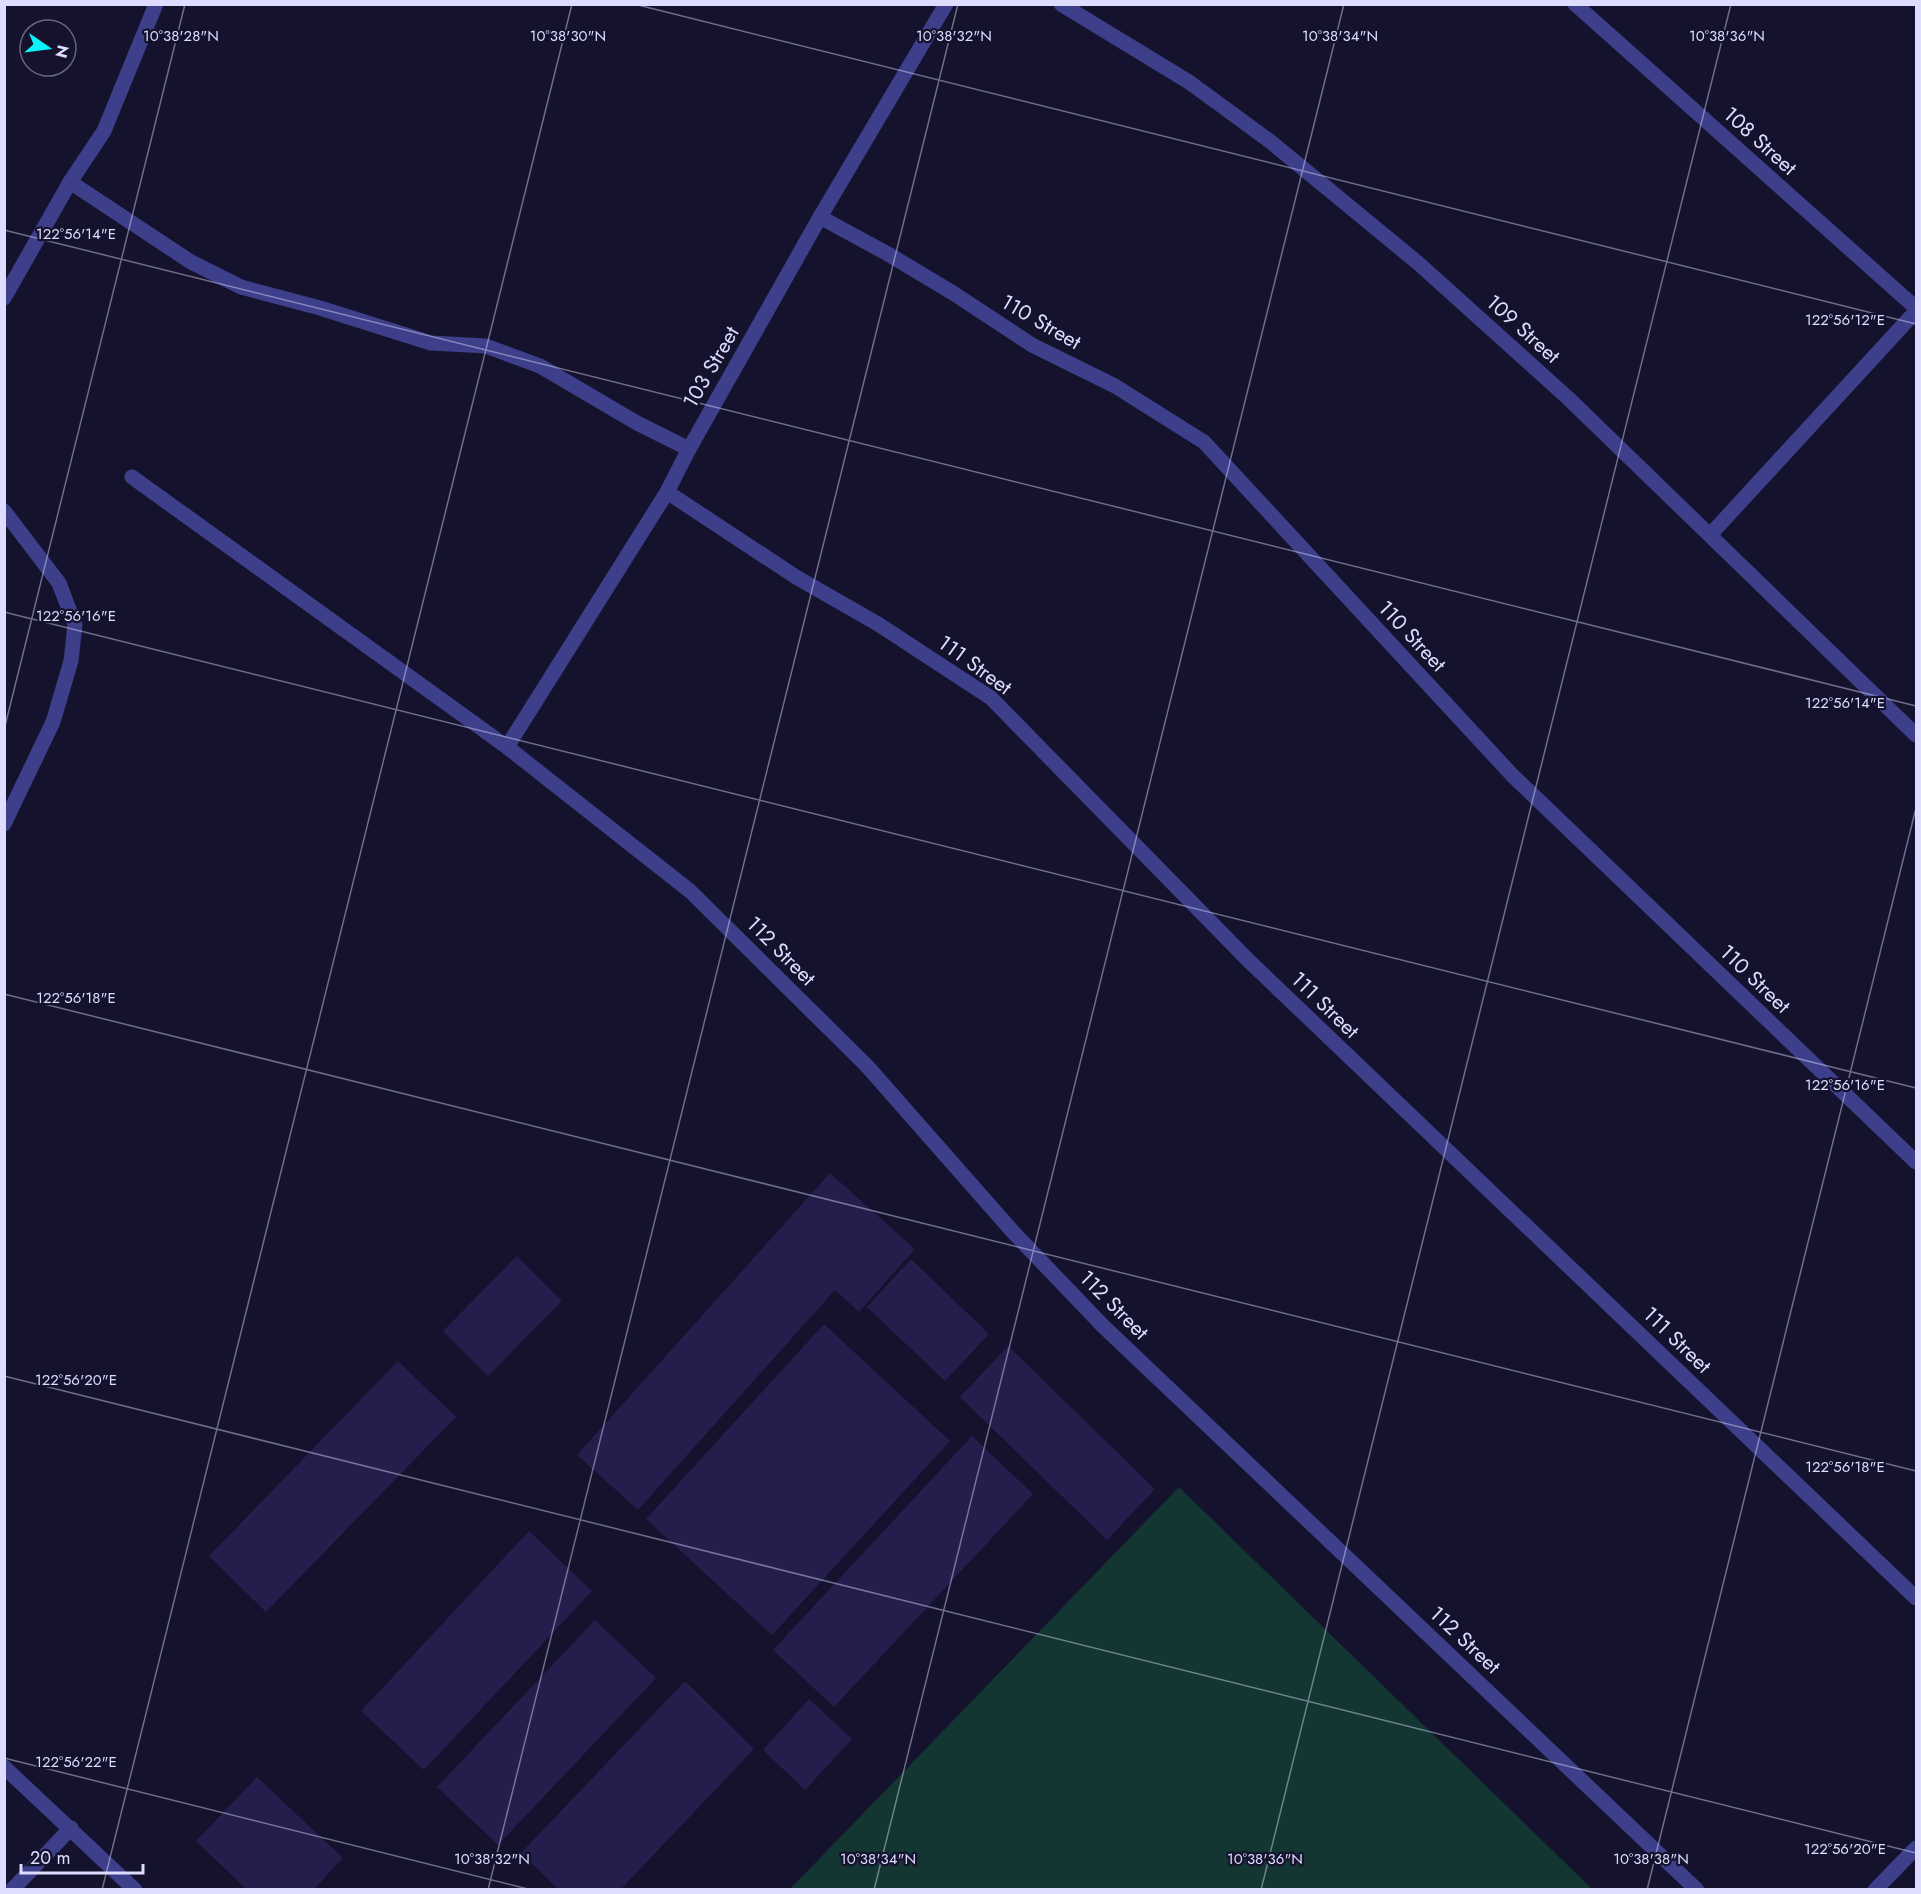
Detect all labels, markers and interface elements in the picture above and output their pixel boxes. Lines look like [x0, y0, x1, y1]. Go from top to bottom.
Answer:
north arrow [18, 18, 78, 78]
text: 10°38'28"N [143, 25, 219, 47]
text: 10°38'30"N [530, 25, 606, 47]
text: 10°38'32"N [916, 25, 992, 47]
text: 10°38'34"N [1302, 25, 1378, 47]
text: 10°38'36"N [1689, 25, 1765, 47]
text: N [49, 43, 75, 60]
street label: 108 Street [1717, 100, 1803, 182]
text: 122°56'14"E [36, 223, 116, 245]
street label: 110 Street [995, 287, 1087, 357]
street label: 109 Street [1479, 288, 1567, 370]
text: 122°56'12"E [1805, 309, 1885, 331]
street label: 103 Street [676, 321, 746, 413]
street label: 110 Street [1371, 594, 1453, 678]
text: 122°56'16"E [36, 605, 116, 627]
street label: 111 Street [932, 628, 1018, 702]
text: 122°56'14"E [1805, 692, 1885, 714]
street label: 112 Street [740, 910, 822, 992]
street label: 110 Street [1713, 938, 1797, 1020]
street label: 111 Street [1284, 965, 1366, 1045]
text: 122°56'18"E [36, 987, 116, 1009]
text: 122°56'16"E [1805, 1074, 1885, 1096]
street label: 112 Street [1073, 1264, 1155, 1346]
street label: 111 Street [1636, 1300, 1718, 1380]
text: 122°56'20"E [35, 1369, 117, 1391]
text: 122°56'18"E [1805, 1456, 1885, 1478]
street label: 112 Street [1423, 1599, 1507, 1681]
text: 122°56'22"E [35, 1751, 117, 1773]
scale bar [21, 1837, 142, 1875]
text: 122°56'20"E [1804, 1838, 1886, 1860]
text: 20 m [30, 1845, 70, 1871]
text: 10°38'32"N [454, 1848, 530, 1870]
text: 10°38'34"N [840, 1848, 916, 1870]
text: 10°38'36"N [1227, 1848, 1303, 1870]
text: 10°38'38"N [1613, 1848, 1689, 1870]

